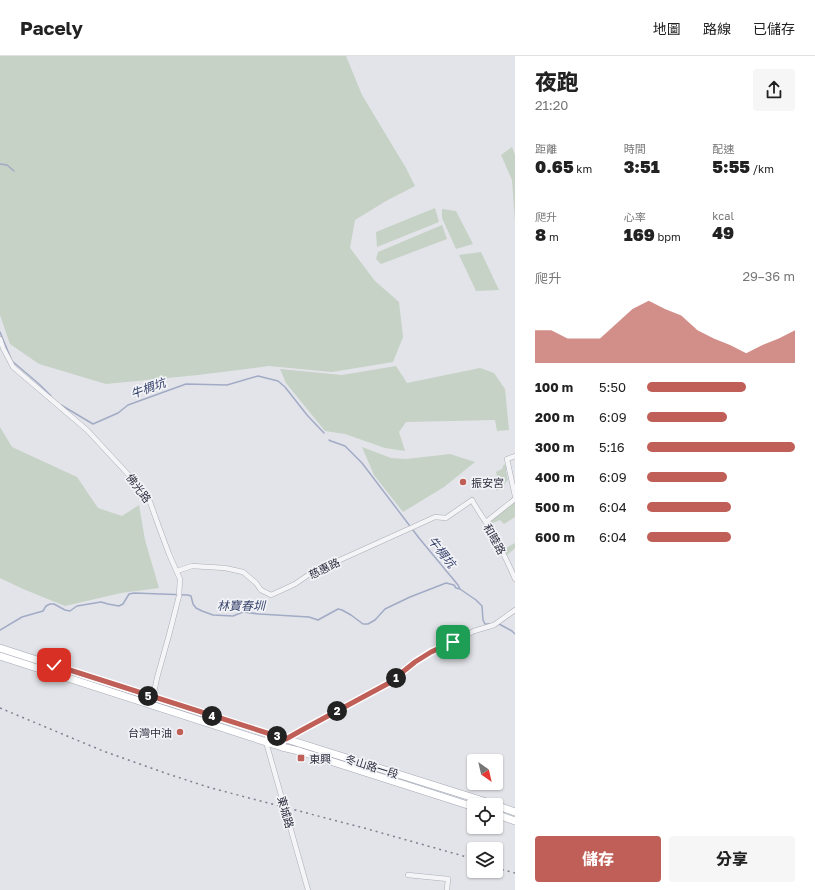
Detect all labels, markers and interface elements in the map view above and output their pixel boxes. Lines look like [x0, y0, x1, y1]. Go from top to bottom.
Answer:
text: Pacely [20, 16, 83, 39]
text: 地圖 [653, 20, 681, 37]
text: 路線 [703, 20, 731, 37]
text: 已儲存 [753, 20, 795, 37]
text: 夜跑 [535, 68, 579, 95]
button: share [753, 69, 795, 111]
text: 21:20 [535, 97, 568, 113]
text: 距離 [535, 142, 557, 155]
text: 時間 [624, 142, 646, 155]
text: 配速 [712, 142, 734, 155]
text: 0.65 [535, 156, 574, 177]
text: 3:51 [624, 156, 660, 177]
text: 5:55 [712, 156, 750, 177]
text: km [574, 162, 592, 175]
text: /km [750, 162, 774, 175]
text: kcal [712, 209, 734, 222]
text: 爬升 [535, 210, 557, 223]
text: 心率 [624, 210, 646, 223]
text: 49 [712, 222, 734, 243]
text: 8 [535, 224, 546, 245]
text: 169 [624, 224, 655, 245]
text: m [546, 230, 559, 243]
text: bpm [655, 230, 681, 243]
text: 29–36 m [742, 268, 795, 284]
text: 爬升 [535, 270, 561, 286]
water label: 牛椆坑 [129, 374, 169, 401]
text: 100 m [535, 379, 573, 395]
text: 5:50 [599, 379, 626, 395]
text: 200 m [535, 409, 574, 425]
text: 6:09 [599, 409, 627, 425]
text: 300 m [535, 439, 574, 455]
text: 5:16 [599, 439, 625, 455]
text: 400 m [535, 469, 575, 485]
text: 6:09 [599, 469, 627, 485]
street label: 佛光路 [124, 471, 154, 505]
place label: 振安宮 [471, 476, 504, 489]
marker: 振安宮 [458, 477, 468, 487]
text: 500 m [535, 499, 574, 515]
text: 6:04 [599, 499, 627, 515]
street label: 和睦路 [481, 521, 509, 557]
text: 600 m [535, 529, 575, 545]
text: 6:04 [599, 529, 627, 545]
water label: 牛椆坑 [425, 533, 460, 572]
street label: 慈惠路 [306, 555, 342, 581]
water label: 林寶春圳 [217, 598, 267, 613]
pin [436, 625, 470, 659]
icon: arrive [442, 631, 464, 653]
pin [37, 648, 71, 682]
icon: check [43, 654, 65, 676]
pin: 1 [386, 668, 406, 688]
text: 1 [393, 671, 399, 684]
pin: 5 [138, 686, 158, 706]
text: 5 [145, 689, 151, 702]
pin: 2 [327, 701, 347, 721]
text: 2 [334, 704, 340, 717]
pin: 4 [202, 706, 222, 726]
text: 4 [209, 709, 215, 722]
place label: 台灣中油 [128, 726, 172, 739]
pin: 3 [267, 726, 287, 746]
marker: 台灣中油 [175, 727, 185, 737]
text: 3 [274, 729, 280, 742]
place label: 東興 [309, 752, 331, 765]
street label: 冬山路一段 [344, 752, 400, 780]
marker: 東興 [296, 753, 306, 763]
north arrow [467, 754, 503, 790]
map controls [467, 754, 503, 878]
street label: 東城路 [275, 794, 297, 830]
button: locate [467, 798, 503, 834]
button: 儲存 [535, 836, 661, 882]
button: 分享 [669, 836, 795, 882]
button: layers [467, 842, 503, 878]

